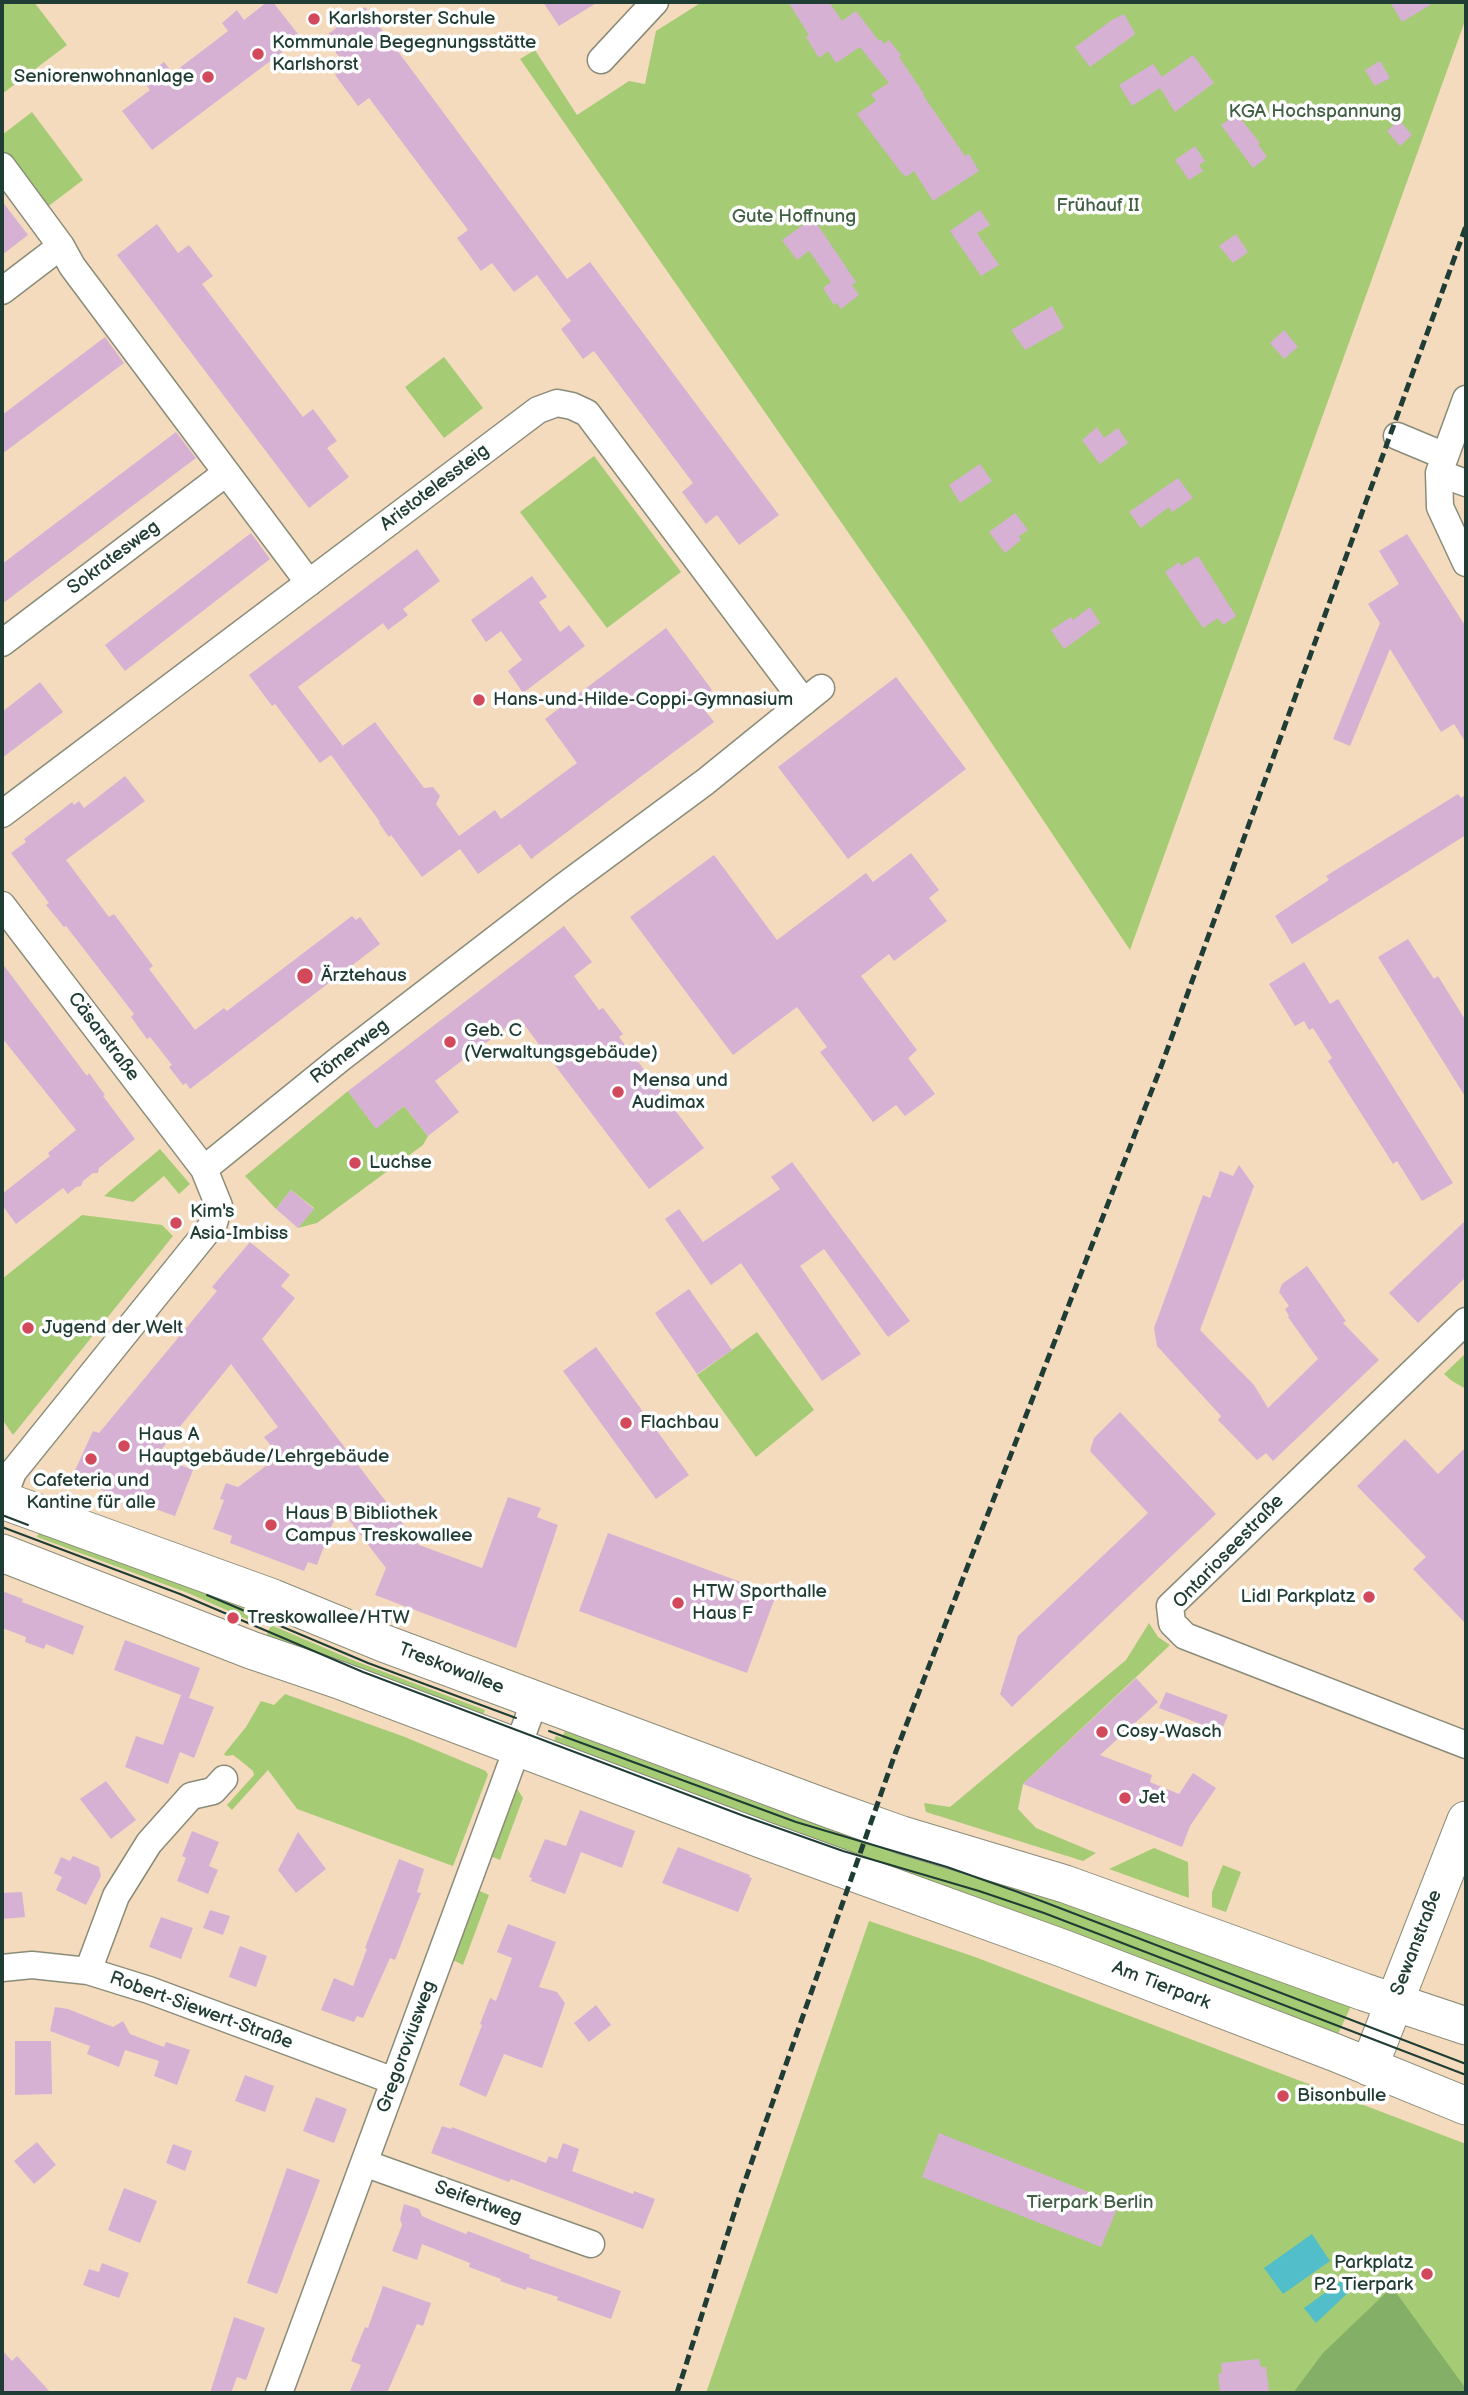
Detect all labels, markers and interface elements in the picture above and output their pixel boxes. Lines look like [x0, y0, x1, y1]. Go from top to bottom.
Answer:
place label: Karlshorster Schule [328, 8, 495, 30]
marker: Karlshorster Schule [306, 11, 322, 27]
place label: Kommunale Begegnungsstätte Karlshorst [272, 32, 536, 76]
marker: Kommunale Begegnungsstätte Karlshorst [250, 46, 266, 62]
place label: Seniorenwohnanlage [14, 66, 194, 88]
marker: Seniorenwohnanlage [200, 69, 216, 85]
park label: KGA Hochspannung [1229, 101, 1401, 123]
park label: Frühauf II [1056, 195, 1140, 217]
park label: Gute Hoffnung [732, 206, 856, 228]
street label: Aristotelessteig [376, 440, 494, 536]
street label: Sokratesweg [63, 516, 165, 600]
place label: Hans-und-Hilde-Coppi-Gymnasium [493, 689, 793, 711]
marker: Hans-und-Hilde-Coppi-Gymnasium [471, 692, 487, 708]
place label: Ärztehaus [321, 965, 407, 987]
marker: Ärztehaus [295, 966, 315, 986]
street label: Cäsarstraße [62, 988, 144, 1086]
street label: Römerweg [306, 1014, 394, 1090]
place label: Geb. C (Verwaltungsgebäude) [464, 1020, 658, 1064]
marker: Geb. C (Verwaltungsgebäude) [442, 1034, 458, 1050]
place label: Mensa und Audimax [632, 1070, 728, 1114]
marker: Mensa und Audimax [610, 1084, 626, 1100]
place label: Luchse [369, 1152, 432, 1174]
marker: Luchse [347, 1155, 363, 1171]
place label: Kim's Asia-Imbiss [190, 1201, 288, 1245]
marker: Kim's Asia-Imbiss [168, 1215, 184, 1231]
place label: Jugend der Welt [42, 1317, 183, 1339]
marker: Jugend der Welt [20, 1320, 36, 1336]
place label: Flachbau [640, 1412, 719, 1434]
marker: Flachbau [618, 1415, 634, 1431]
place label: Haus A Hauptgebäude/Lehrgebäude [138, 1424, 389, 1468]
marker: Haus A Hauptgebäude/Lehrgebäude [116, 1438, 132, 1454]
marker: Cafeteria und Kantine für alle [83, 1451, 99, 1467]
place label: Cafeteria und Kantine für alle [26, 1470, 156, 1514]
street label: Ontarioseestraße [1169, 1490, 1289, 1614]
place label: Haus B Bibliothek Campus Treskowallee [285, 1503, 472, 1547]
marker: Haus B Bibliothek Campus Treskowallee [263, 1517, 279, 1533]
place label: HTW Sporthalle Haus F [692, 1581, 827, 1625]
place label: Lidl Parkplatz [1240, 1586, 1355, 1608]
marker: Lidl Parkplatz [1361, 1589, 1377, 1605]
marker: HTW Sporthalle Haus F [670, 1595, 686, 1611]
place label: Treskowallee/HTW [247, 1607, 410, 1629]
marker: Treskowallee/HTW [225, 1610, 241, 1626]
street label: Treskowallee [395, 1638, 507, 1700]
place label: Cosy-Wasch [1116, 1721, 1222, 1743]
marker: Cosy-Wasch [1094, 1724, 1110, 1740]
place label: Jet [1139, 1787, 1166, 1809]
marker: Jet [1117, 1790, 1133, 1806]
street label: Sewanstraße [1386, 1887, 1448, 1999]
street label: Am Tierpark [1109, 1957, 1213, 2015]
street label: Robert-Siewert-Straße [106, 1967, 296, 2055]
street label: Gregoroviusweg [372, 1978, 442, 2116]
place label: Bisonbulle [1297, 2085, 1386, 2107]
marker: Bisonbulle [1275, 2088, 1291, 2104]
street label: Seifertweg [431, 2177, 525, 2229]
park label: Tierpark Berlin [1027, 2192, 1153, 2214]
place label: Parkplatz P2 Tierpark [1314, 2252, 1413, 2296]
marker: Parkplatz P2 Tierpark [1419, 2266, 1435, 2282]

